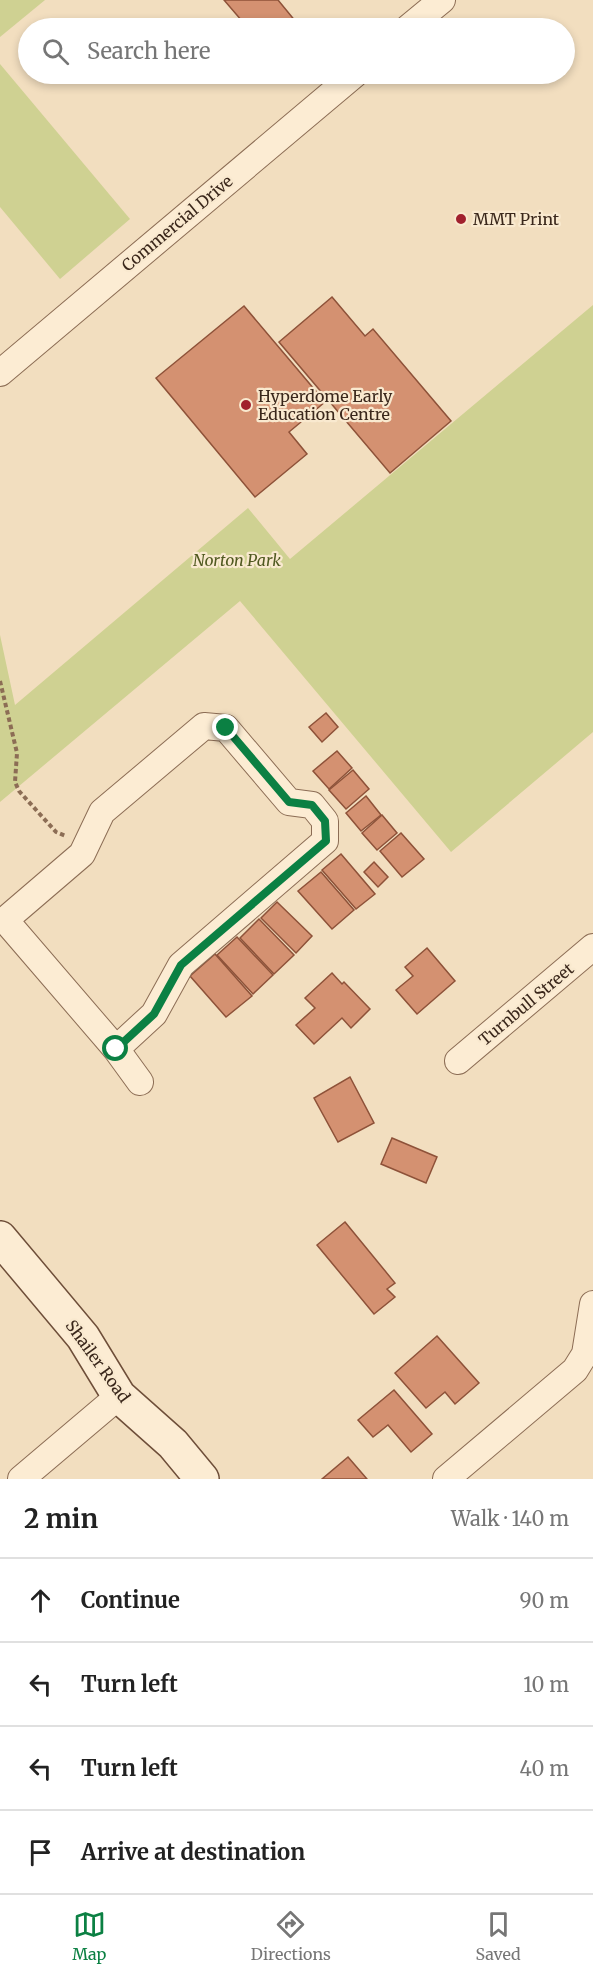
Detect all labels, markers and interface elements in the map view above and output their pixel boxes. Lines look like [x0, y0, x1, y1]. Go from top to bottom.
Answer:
search box [18, 18, 575, 84]
icon: search [39, 35, 72, 68]
text: Search here [87, 37, 210, 65]
street label: Commercial Drive [117, 171, 237, 275]
place label: MMT Print [473, 209, 560, 229]
marker: MMT Print [454, 212, 468, 226]
place label: Hyperdome Early Education Centre [258, 386, 393, 424]
marker: Hyperdome Early Education Centre [239, 398, 253, 412]
park label: Norton Park [193, 550, 281, 570]
route end [212, 714, 238, 740]
street label: Turnbull Street [474, 958, 578, 1050]
route start [102, 1035, 128, 1061]
street label: Shailer Road [61, 1316, 135, 1406]
text: 2 min [24, 1502, 98, 1535]
text: Walk · 140 m [451, 1506, 569, 1531]
icon: ahead [24, 1584, 57, 1617]
text: Continue [81, 1586, 180, 1614]
text: 90 m [519, 1588, 569, 1613]
icon: left [24, 1668, 57, 1701]
text: Turn left [81, 1670, 178, 1698]
text: 10 m [523, 1672, 569, 1697]
icon: left [24, 1752, 57, 1785]
text: Turn left [81, 1754, 178, 1782]
text: 40 m [519, 1756, 569, 1781]
icon: arrive [24, 1836, 57, 1869]
text: Arrive at destination [81, 1838, 305, 1866]
tab: Map [72, 1908, 106, 1964]
tab: Directions [251, 1908, 331, 1964]
tab: Saved [475, 1908, 521, 1964]

